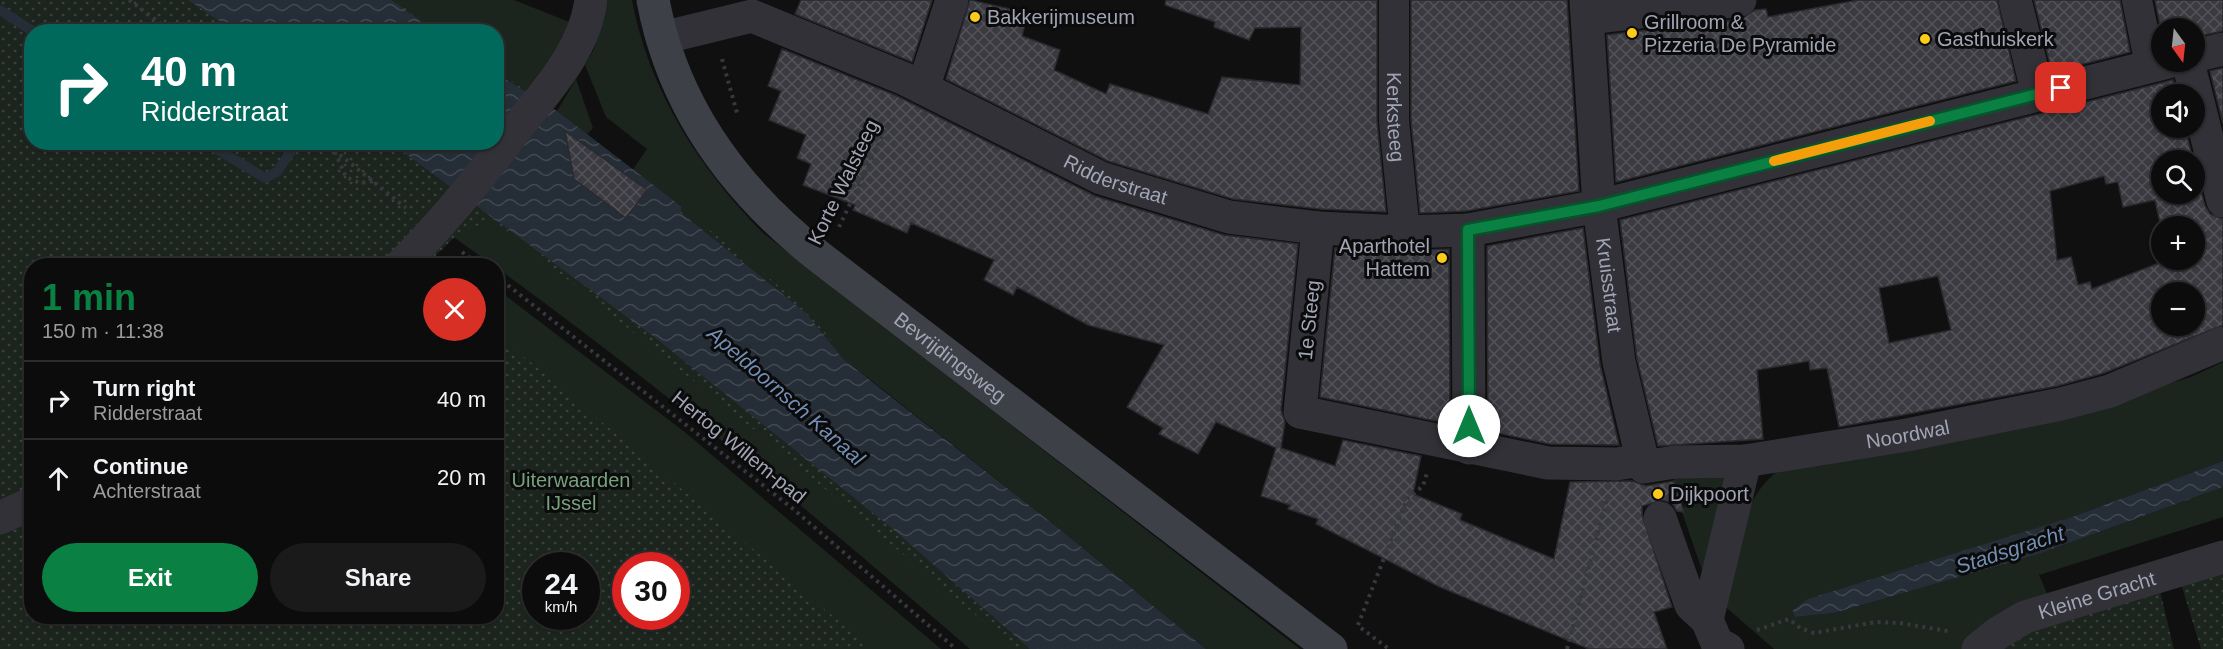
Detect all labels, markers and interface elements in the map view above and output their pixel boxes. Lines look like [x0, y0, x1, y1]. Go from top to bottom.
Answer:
place label: Bakkerijmuseum [987, 6, 1135, 28]
marker: Bakkerijmuseum [968, 10, 982, 24]
place label: Grillroom & Pizzeria De Pyramide [1644, 11, 1836, 56]
north arrow [2151, 18, 2205, 72]
map controls [2151, 18, 2205, 336]
marker: Grillroom & Pizzeria De Pyramide [1625, 26, 1639, 40]
place label: Gasthuiskerk [1937, 28, 2055, 50]
marker: Gasthuiskerk [1918, 32, 1932, 46]
icon: right [42, 48, 120, 126]
text: 40 m [141, 48, 237, 95]
pin [2035, 62, 2086, 113]
icon: arrive [2044, 71, 2077, 104]
street label: Kerksteeg [1383, 72, 1409, 163]
button: sound [2151, 84, 2205, 138]
text: Ridderstraat [141, 97, 288, 127]
street label: Korte Walsteeg [803, 116, 883, 248]
street label: Ridderstraat [1060, 150, 1170, 209]
button: search [2151, 150, 2205, 204]
button: + [2151, 216, 2205, 270]
place label: Aparthotel Hattem [1339, 235, 1430, 280]
street label: Kruisstraat [1592, 236, 1626, 334]
marker: Aparthotel Hattem [1435, 251, 1449, 265]
text: 1 min [42, 277, 136, 318]
button: close [423, 278, 486, 341]
street label: 1e Steeg [1294, 279, 1324, 361]
button: − [2151, 282, 2205, 336]
street label: Bevrijdingsweg [890, 308, 1010, 407]
text: 150 m · 11:38 [42, 320, 164, 342]
water label: Apeldoornsch Kanaal [702, 320, 870, 471]
text: Turn right [93, 376, 195, 401]
icon: right [42, 384, 75, 417]
street label: Hertog Willem-pad [668, 386, 810, 508]
text: 40 m [437, 387, 486, 412]
position arrow [1437, 394, 1501, 458]
text: Ridderstraat [93, 402, 202, 424]
street label: Noordwal [1864, 416, 1951, 452]
text: Continue [93, 454, 188, 479]
icon: ahead [42, 462, 75, 495]
text: 20 m [437, 465, 486, 490]
park label: Uiterwaarden IJssel [512, 469, 630, 514]
text: Achterstraat [93, 480, 201, 502]
place label: Dijkpoort [1670, 483, 1749, 505]
marker: Dijkpoort [1651, 487, 1665, 501]
water label: Stadsgracht [1953, 521, 2068, 578]
button: Exit [42, 543, 258, 612]
button: Share [270, 543, 486, 612]
speed limit sign: 30 [612, 552, 690, 630]
text: 24 [544, 567, 578, 600]
street label: Kleine Gracht [2036, 567, 2158, 623]
text: km/h [545, 598, 577, 615]

